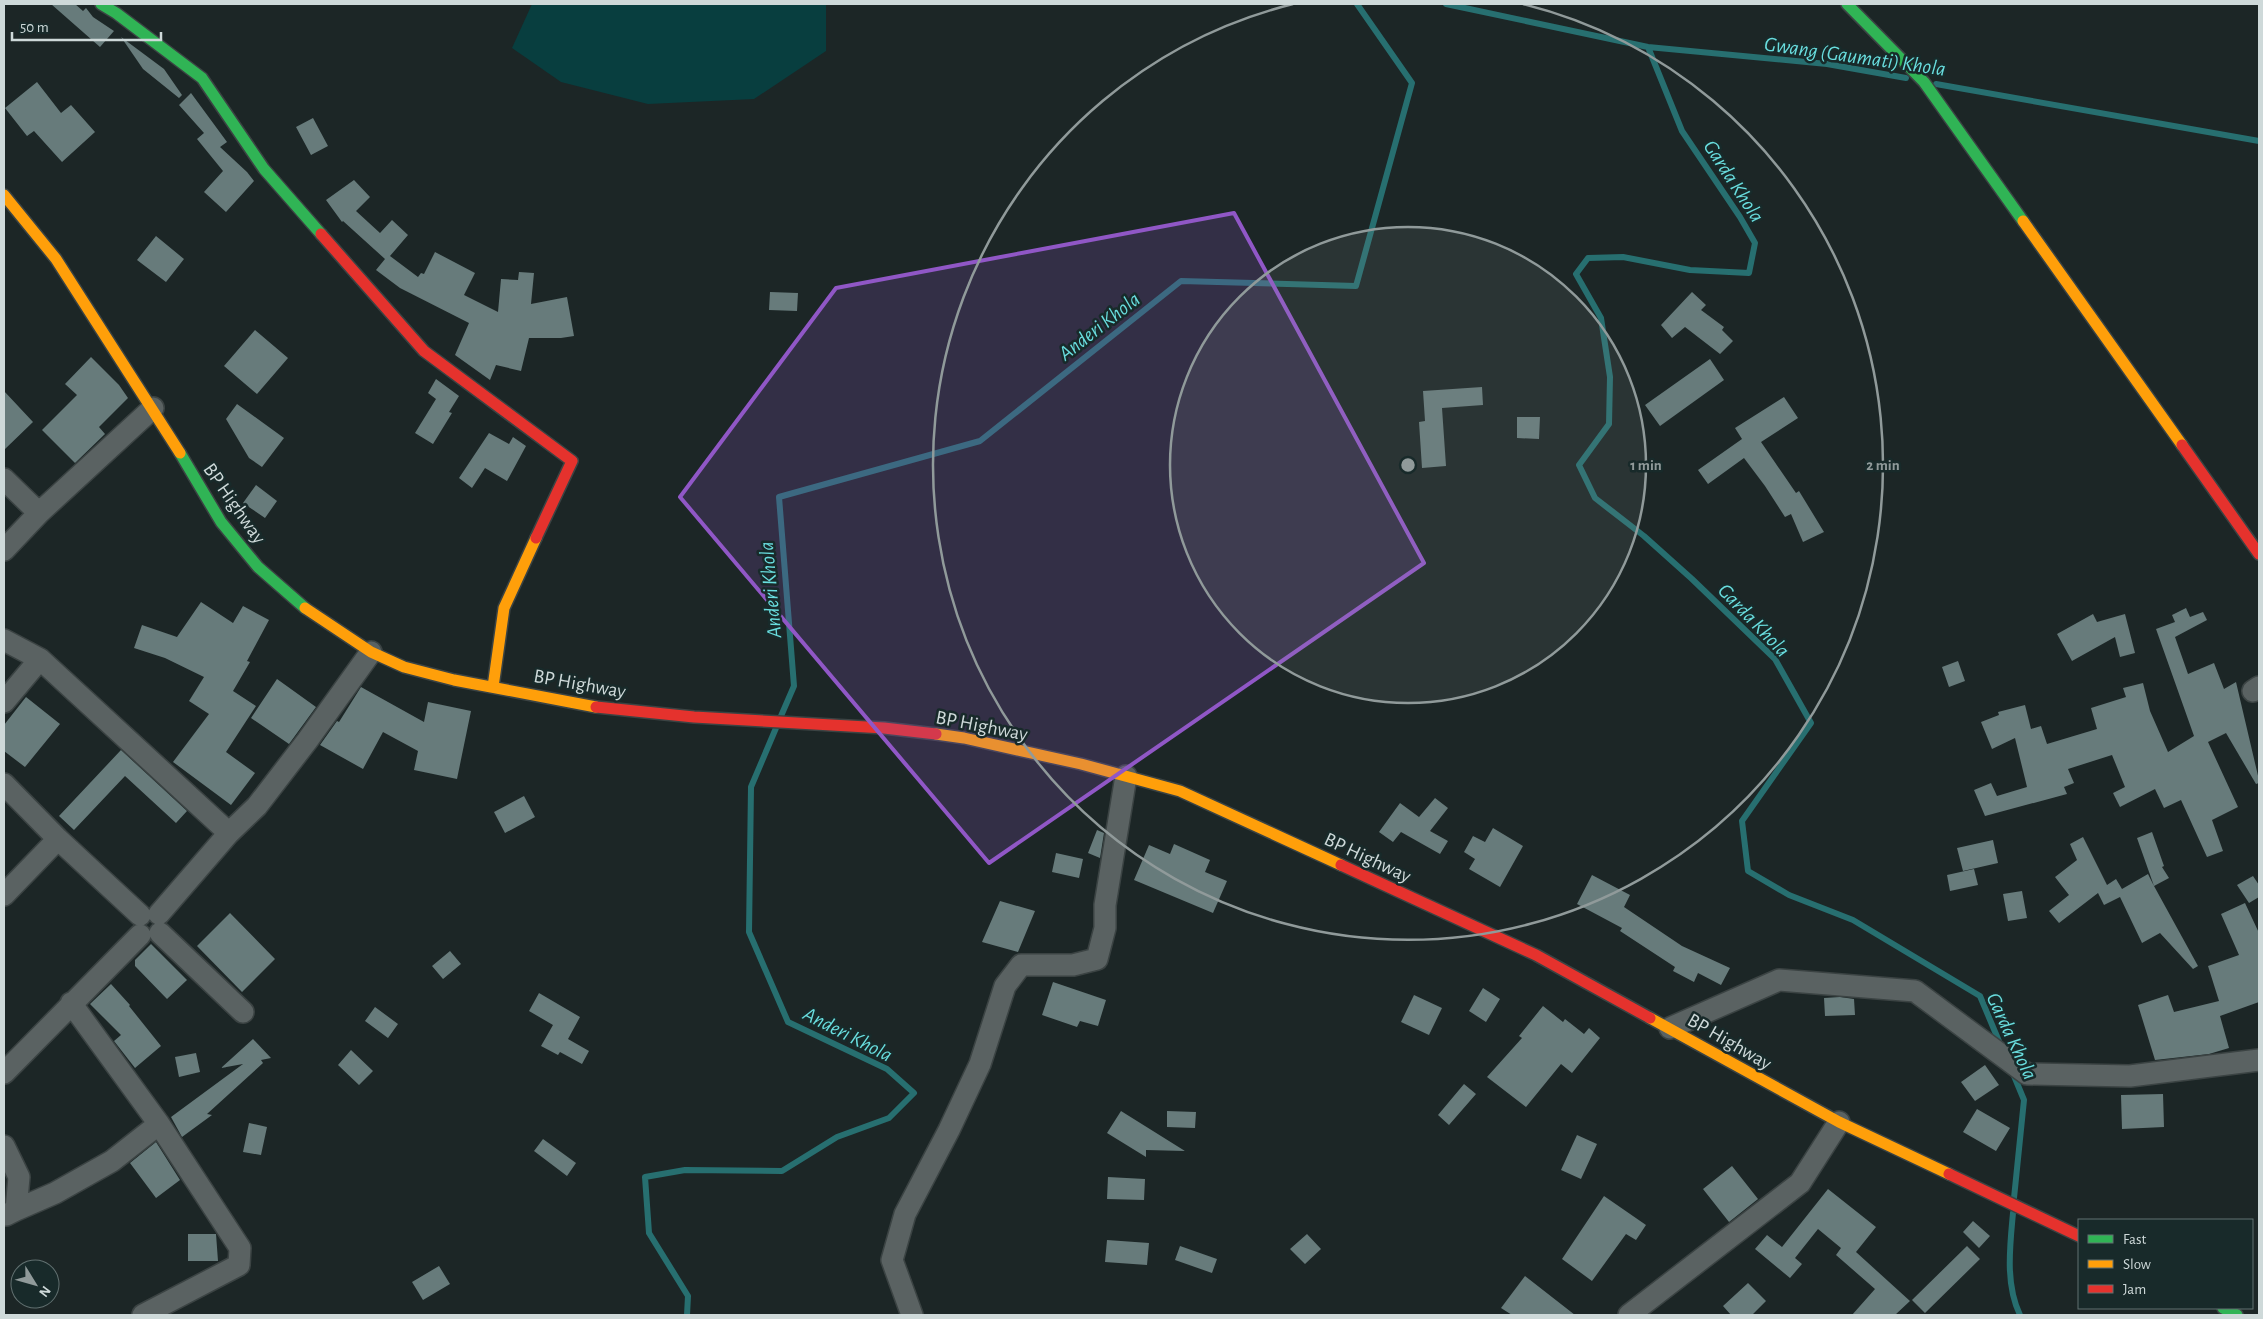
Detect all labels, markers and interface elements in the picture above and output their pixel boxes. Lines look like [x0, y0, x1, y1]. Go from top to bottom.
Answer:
scale bar [12, 10, 161, 42]
text: 50 m [20, 20, 49, 35]
water label: Gwang (Gaumati) Khola [1763, 33, 1947, 80]
water label: Garda Khola [1699, 137, 1768, 226]
water label: Anderi Khola [1054, 288, 1144, 365]
centre of rings [1399, 456, 1417, 474]
text: 1 min [1630, 458, 1662, 473]
text: 2 min [1866, 458, 1900, 473]
street label: BP Highway [199, 460, 269, 548]
water label: Anderi Khola [756, 541, 785, 640]
water label: Garda Khola [1714, 580, 1794, 661]
street label: BP Highway [532, 666, 628, 702]
street label: BP Highway [934, 707, 1030, 745]
street label: BP Highway [1321, 829, 1415, 887]
water label: Garda Khola [1982, 990, 2041, 1083]
water label: Anderi Khola [799, 1003, 896, 1066]
street label: BP Highway [1684, 1010, 1775, 1074]
legend [2078, 1219, 2253, 1309]
text: Fast [2123, 1232, 2147, 1247]
text: Slow [2123, 1257, 2151, 1272]
north arrow [10, 1259, 60, 1309]
text: Jam [2123, 1282, 2146, 1297]
text: N [36, 1283, 53, 1299]

